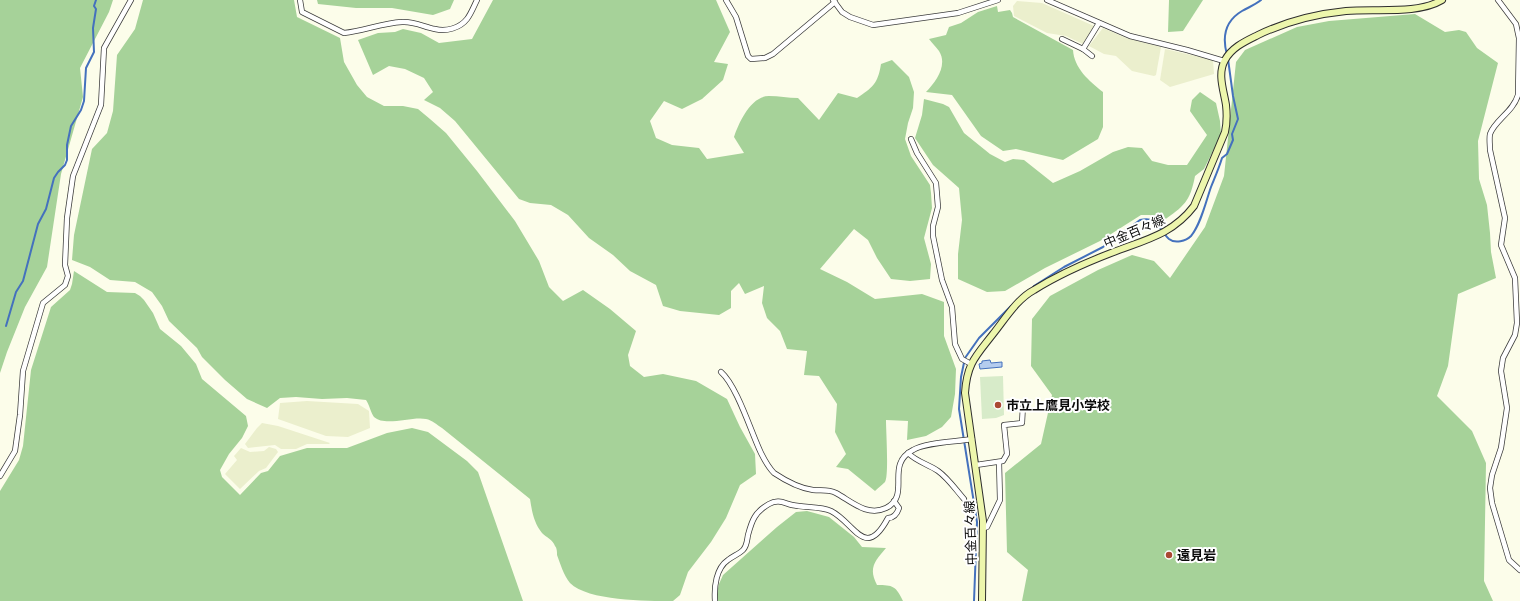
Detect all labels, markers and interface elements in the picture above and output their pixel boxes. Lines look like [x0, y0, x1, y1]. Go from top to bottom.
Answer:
street label: 中金百々線 [1101, 211, 1167, 252]
place label: 市立上鷹見小学校 [1006, 397, 1110, 414]
marker: 市立上鷹見小学校 [993, 400, 1003, 410]
street label: 中金百々線 [961, 500, 980, 566]
place label: 遠見岩 [1177, 547, 1216, 564]
marker: 遠見岩 [1164, 550, 1174, 560]

